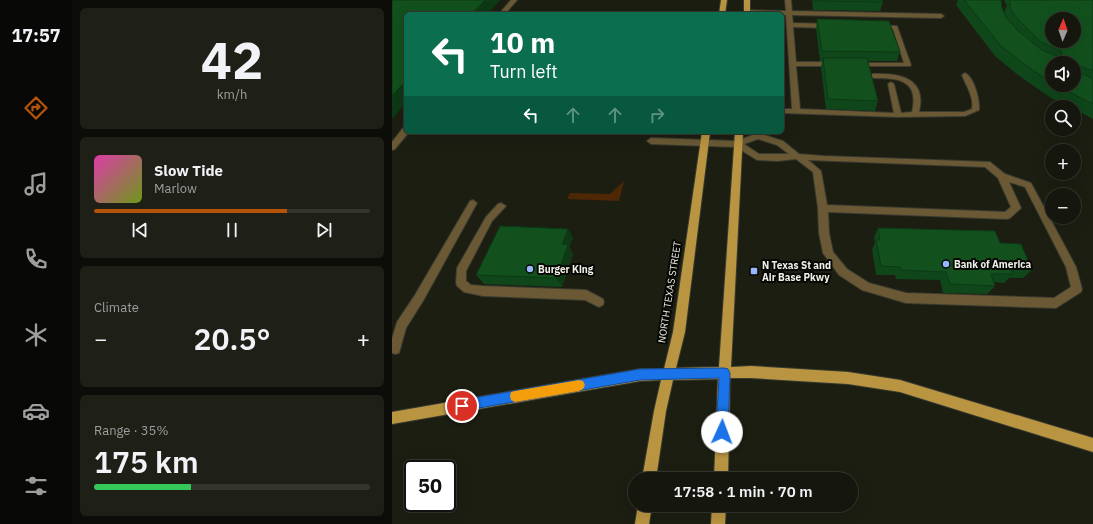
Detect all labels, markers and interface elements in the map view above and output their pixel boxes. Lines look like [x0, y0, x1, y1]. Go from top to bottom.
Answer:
north arrow [1045, 12, 1081, 48]
map controls [1045, 12, 1081, 224]
text: 17:57 [11, 24, 61, 47]
text: 10 m [490, 24, 555, 61]
text: 42 [201, 26, 263, 93]
icon: left [424, 28, 476, 80]
button: sound [1045, 56, 1081, 92]
text: Turn left [490, 60, 558, 83]
text: km/h [217, 86, 247, 103]
icon: directions [22, 94, 50, 122]
button: search [1045, 100, 1081, 136]
icon: left [520, 104, 542, 126]
icon: ahead [562, 104, 584, 126]
icon: ahead [604, 104, 626, 126]
icon: right [646, 104, 668, 126]
button: + [1045, 144, 1081, 180]
text: Slow Tide [154, 161, 223, 180]
icon: music [22, 170, 50, 198]
text: Marlow [154, 180, 197, 197]
button: − [1045, 188, 1081, 224]
icon: previous [129, 219, 151, 241]
icon: pause [221, 219, 243, 241]
icon: next [313, 219, 335, 241]
street label: NORTH TEXAS STREET [655, 240, 684, 344]
icon: phone [22, 245, 50, 273]
place label: Bank of America [954, 258, 1031, 271]
place label: N Texas St and Air Base Pkwy [762, 259, 831, 284]
marker: Bank of America [941, 259, 951, 269]
place label: Burger King [538, 263, 594, 276]
marker: Burger King [525, 264, 535, 274]
marker: N Texas St and Air Base Pkwy [749, 266, 759, 276]
text: Climate [94, 299, 139, 316]
text: 20.5° [193, 319, 271, 358]
icon: climate [22, 321, 50, 349]
text: − [94, 324, 107, 353]
text: + [357, 324, 370, 353]
pin [445, 389, 479, 423]
icon: arrive [451, 395, 473, 417]
icon: car [22, 397, 50, 425]
position arrow [701, 411, 743, 453]
text: Range · 35% [94, 422, 168, 439]
text: 175 km [94, 442, 199, 481]
speed limit sign: 50 [404, 460, 456, 512]
icon: filters [22, 472, 50, 500]
text: 17:58 · 1 min · 70 m [673, 482, 813, 501]

